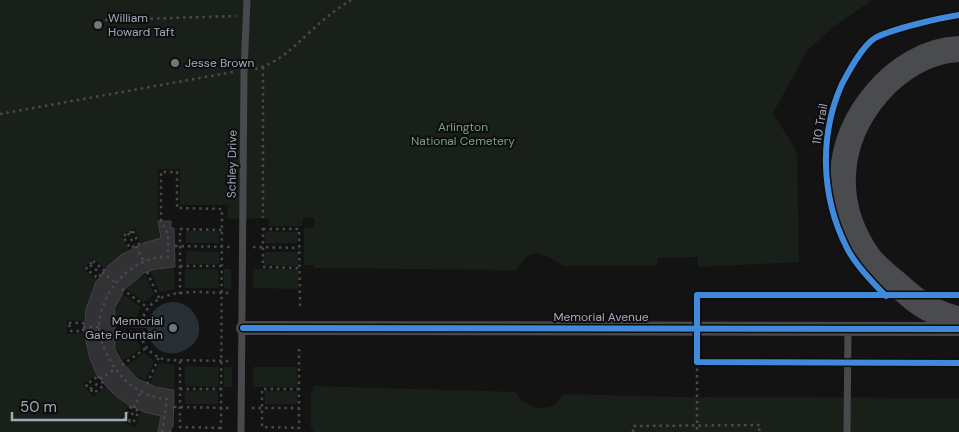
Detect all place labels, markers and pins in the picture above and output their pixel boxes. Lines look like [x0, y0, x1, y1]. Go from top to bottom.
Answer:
place label: William Howard Taft [108, 10, 175, 40]
marker: William Howard Taft [92, 19, 104, 31]
place label: Jesse Brown [185, 55, 254, 71]
marker: Jesse Brown [169, 57, 181, 69]
place label: Memorial Gate Fountain [85, 313, 163, 343]
marker: Memorial Gate Fountain [167, 322, 179, 334]

